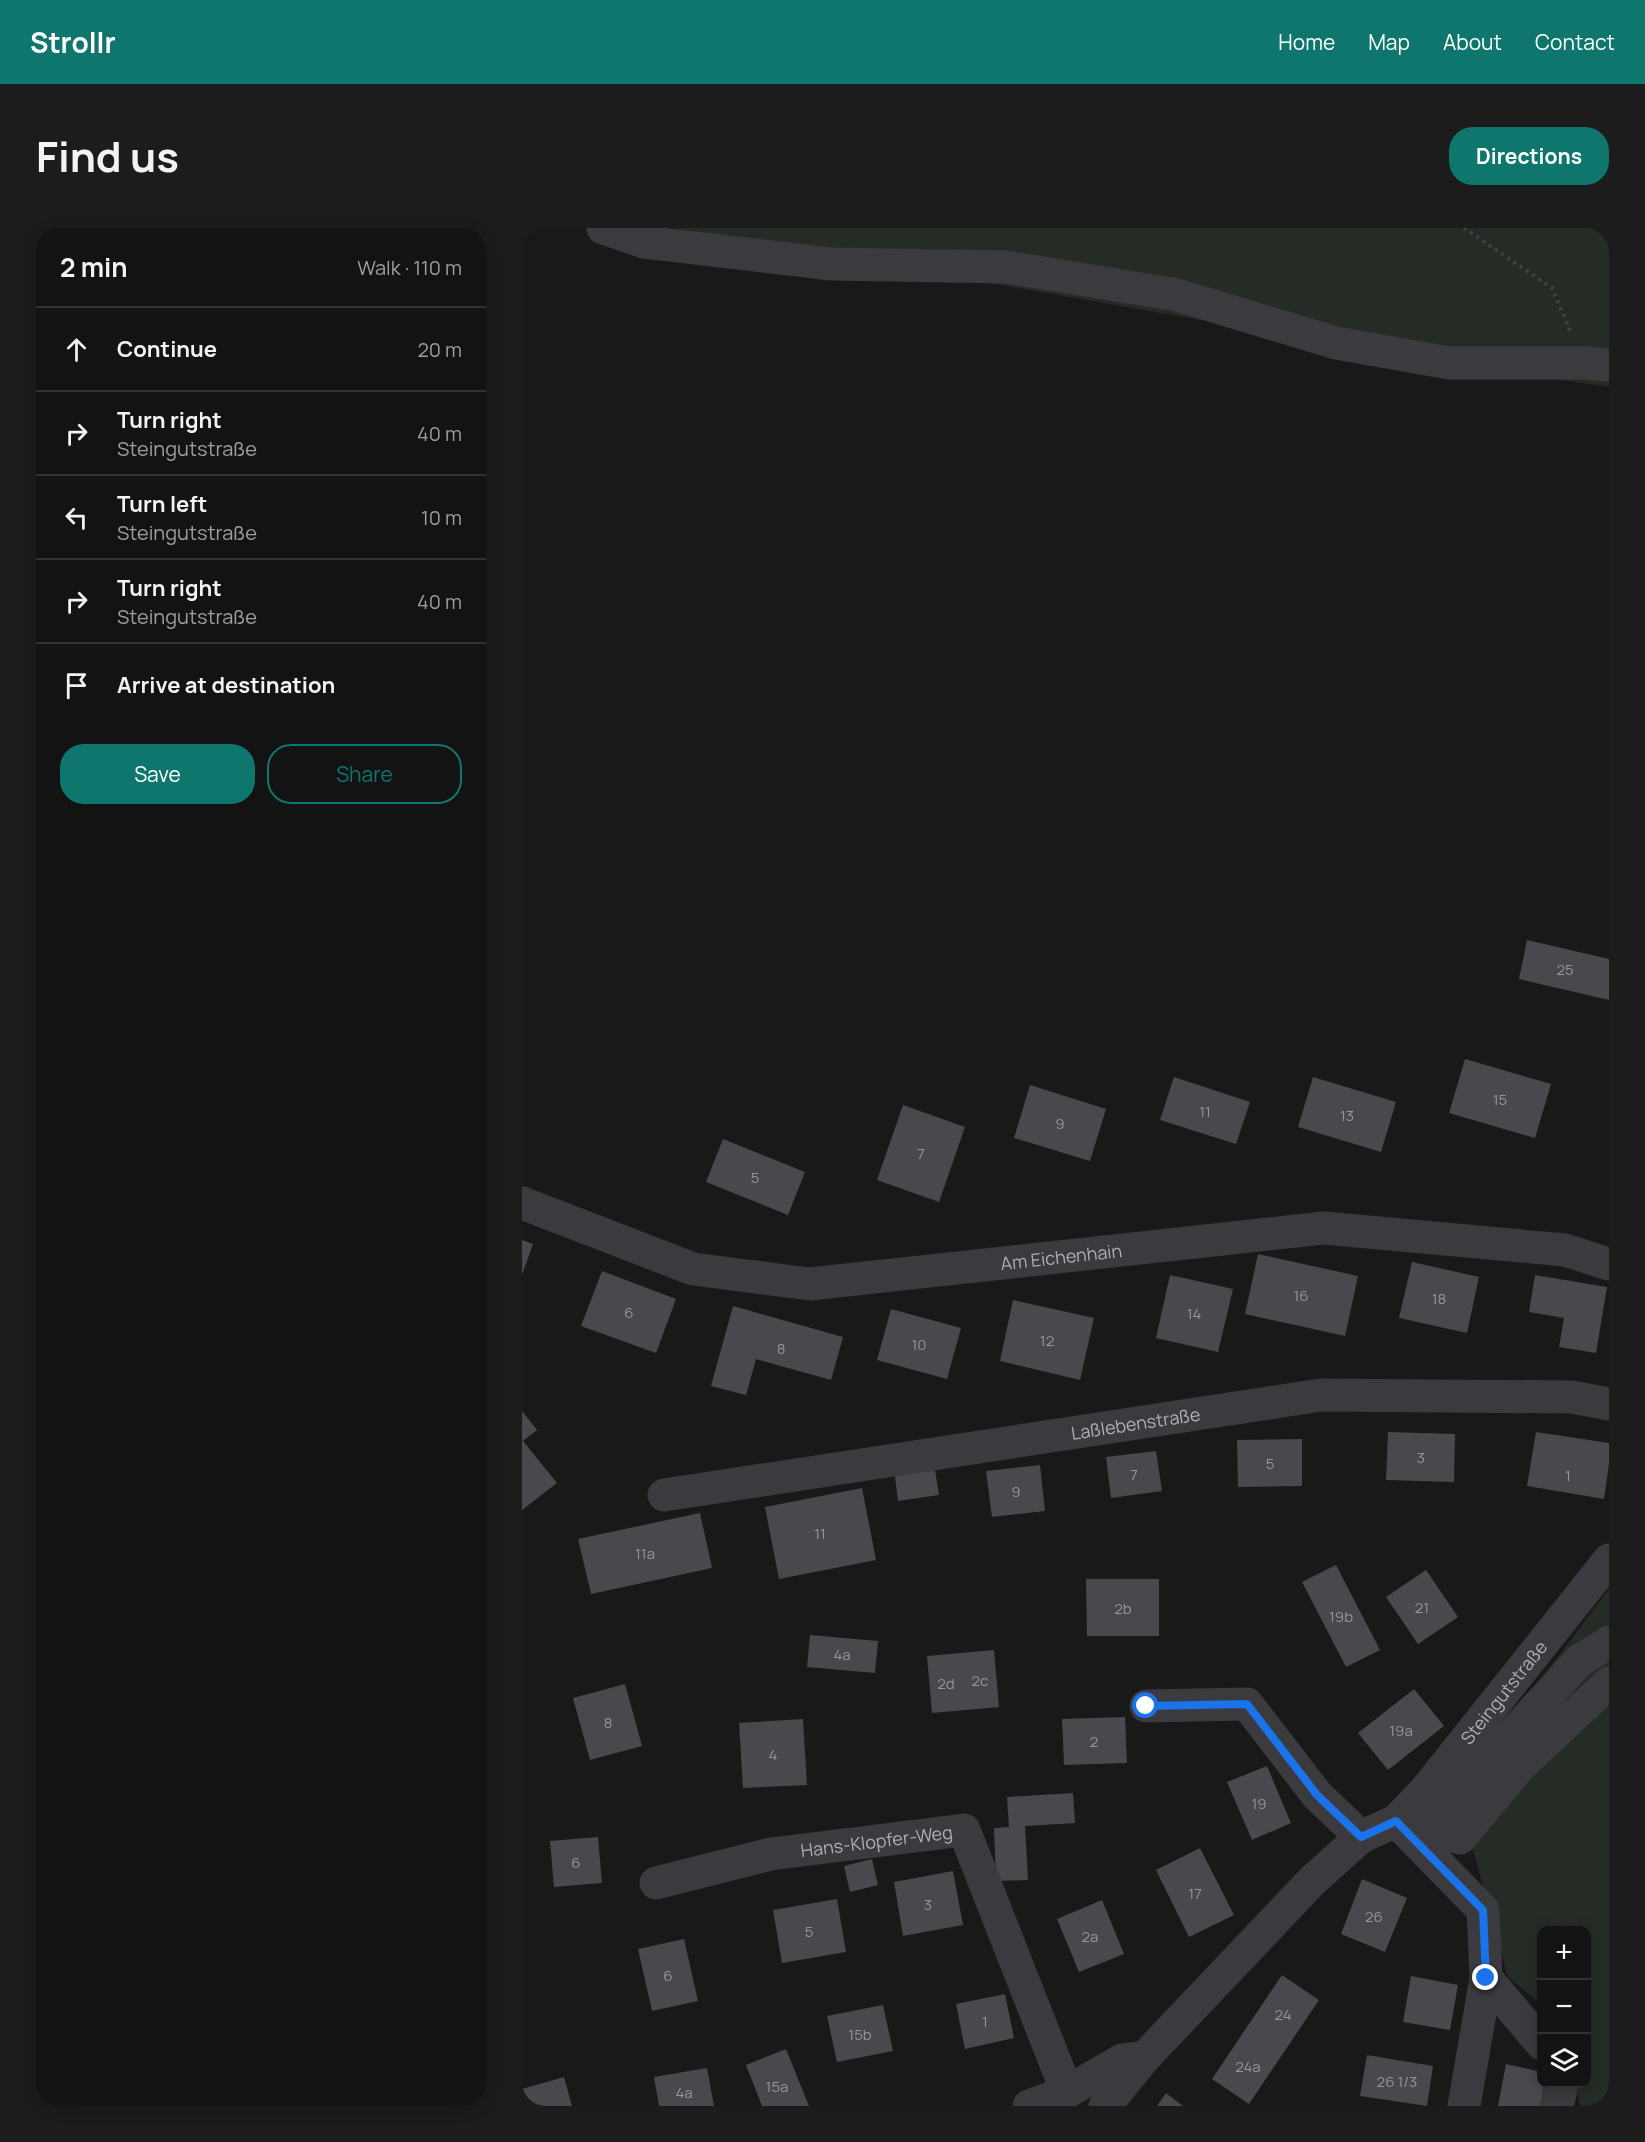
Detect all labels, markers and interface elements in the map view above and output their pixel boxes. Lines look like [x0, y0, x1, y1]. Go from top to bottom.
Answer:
text: Strollr [30, 23, 116, 61]
text: Home [1278, 28, 1335, 56]
text: Map [1368, 28, 1410, 56]
text: About [1443, 28, 1502, 56]
text: Contact [1535, 28, 1615, 56]
text: Find us [36, 127, 179, 185]
button: Directions [1449, 127, 1609, 185]
text: 2 min [60, 249, 128, 285]
text: Walk · 110 m [357, 254, 462, 281]
icon: ahead [60, 333, 93, 366]
text: Continue [117, 334, 217, 364]
text: 20 m [417, 336, 462, 363]
text: Turn right [117, 405, 222, 435]
icon: right [60, 417, 93, 450]
text: 40 m [417, 420, 462, 447]
text: Steingutstraße [117, 435, 257, 462]
text: Turn left [117, 489, 207, 519]
icon: left [60, 501, 93, 534]
text: 10 m [421, 504, 462, 531]
text: Steingutstraße [117, 519, 257, 546]
text: Turn right [117, 573, 222, 603]
icon: right [60, 585, 93, 618]
text: 40 m [417, 588, 462, 615]
text: Steingutstraße [117, 603, 257, 630]
icon: arrive [60, 669, 93, 702]
text: Arrive at destination [117, 670, 335, 700]
button: Save [60, 744, 255, 804]
button: Share [267, 744, 462, 804]
house number: 25 [1556, 959, 1574, 980]
house number: 15 [1493, 1089, 1507, 1110]
house number: 11 [1199, 1101, 1211, 1122]
house number: 13 [1340, 1105, 1354, 1126]
house number: 9 [1055, 1113, 1065, 1134]
house number: 7 [917, 1143, 925, 1164]
house number: 5 [751, 1167, 759, 1188]
street label: Am Eichenhain [999, 1238, 1123, 1275]
house number: 16 [1293, 1285, 1309, 1306]
house number: 18 [1432, 1288, 1446, 1309]
house number: 6 [624, 1302, 634, 1323]
house number: 14 [1187, 1303, 1201, 1324]
house number: 12 [1040, 1330, 1054, 1351]
house number: 10 [912, 1334, 927, 1355]
house number: 8 [777, 1338, 785, 1359]
street label: Laßlebenstraße [1069, 1402, 1202, 1445]
house number: 3 [1417, 1447, 1425, 1468]
house number: 5 [1266, 1453, 1274, 1474]
house number: 7 [1130, 1464, 1138, 1485]
house number: 1 [1565, 1465, 1571, 1486]
house number: 9 [1011, 1481, 1021, 1502]
house number: 11 [814, 1523, 826, 1544]
house number: 11a [635, 1543, 655, 1564]
house number: 21 [1415, 1597, 1429, 1618]
house number: 2b [1114, 1598, 1132, 1619]
house number: 19b [1329, 1606, 1353, 1627]
street label: Steingutstraße [1455, 1635, 1552, 1749]
house number: 4a [833, 1644, 851, 1665]
house number: 2c [972, 1670, 988, 1691]
house number: 2d [937, 1673, 955, 1694]
route start [1132, 1692, 1158, 1718]
house number: 8 [604, 1712, 612, 1733]
house number: 19a [1389, 1720, 1413, 1741]
house number: 2 [1090, 1731, 1098, 1752]
house number: 4 [769, 1744, 778, 1765]
house number: 19 [1251, 1793, 1267, 1814]
street label: Hans-Klopfer-Weg [799, 1820, 954, 1862]
house number: 6 [571, 1852, 581, 1873]
house number: 17 [1188, 1883, 1202, 1904]
house number: 3 [924, 1894, 932, 1915]
house number: 26 [1365, 1906, 1383, 1927]
house number: 5 [805, 1921, 813, 1942]
house number: 2a [1082, 1926, 1098, 1947]
map controls [1537, 1926, 1591, 2088]
button: + [1537, 1926, 1591, 1980]
route end [1472, 1964, 1498, 1990]
house number: 6 [663, 1965, 673, 1986]
button: − [1537, 1980, 1591, 2034]
house number: 24 [1274, 2004, 1292, 2025]
house number: 1 [982, 2011, 988, 2032]
house number: 15b [848, 2024, 872, 2045]
button: layers [1537, 2034, 1591, 2088]
house number: 24a [1235, 2056, 1261, 2077]
house number: 26 1/3 [1377, 2071, 1417, 2092]
house number: 15a [766, 2076, 788, 2097]
house number: 4a [675, 2082, 693, 2103]

